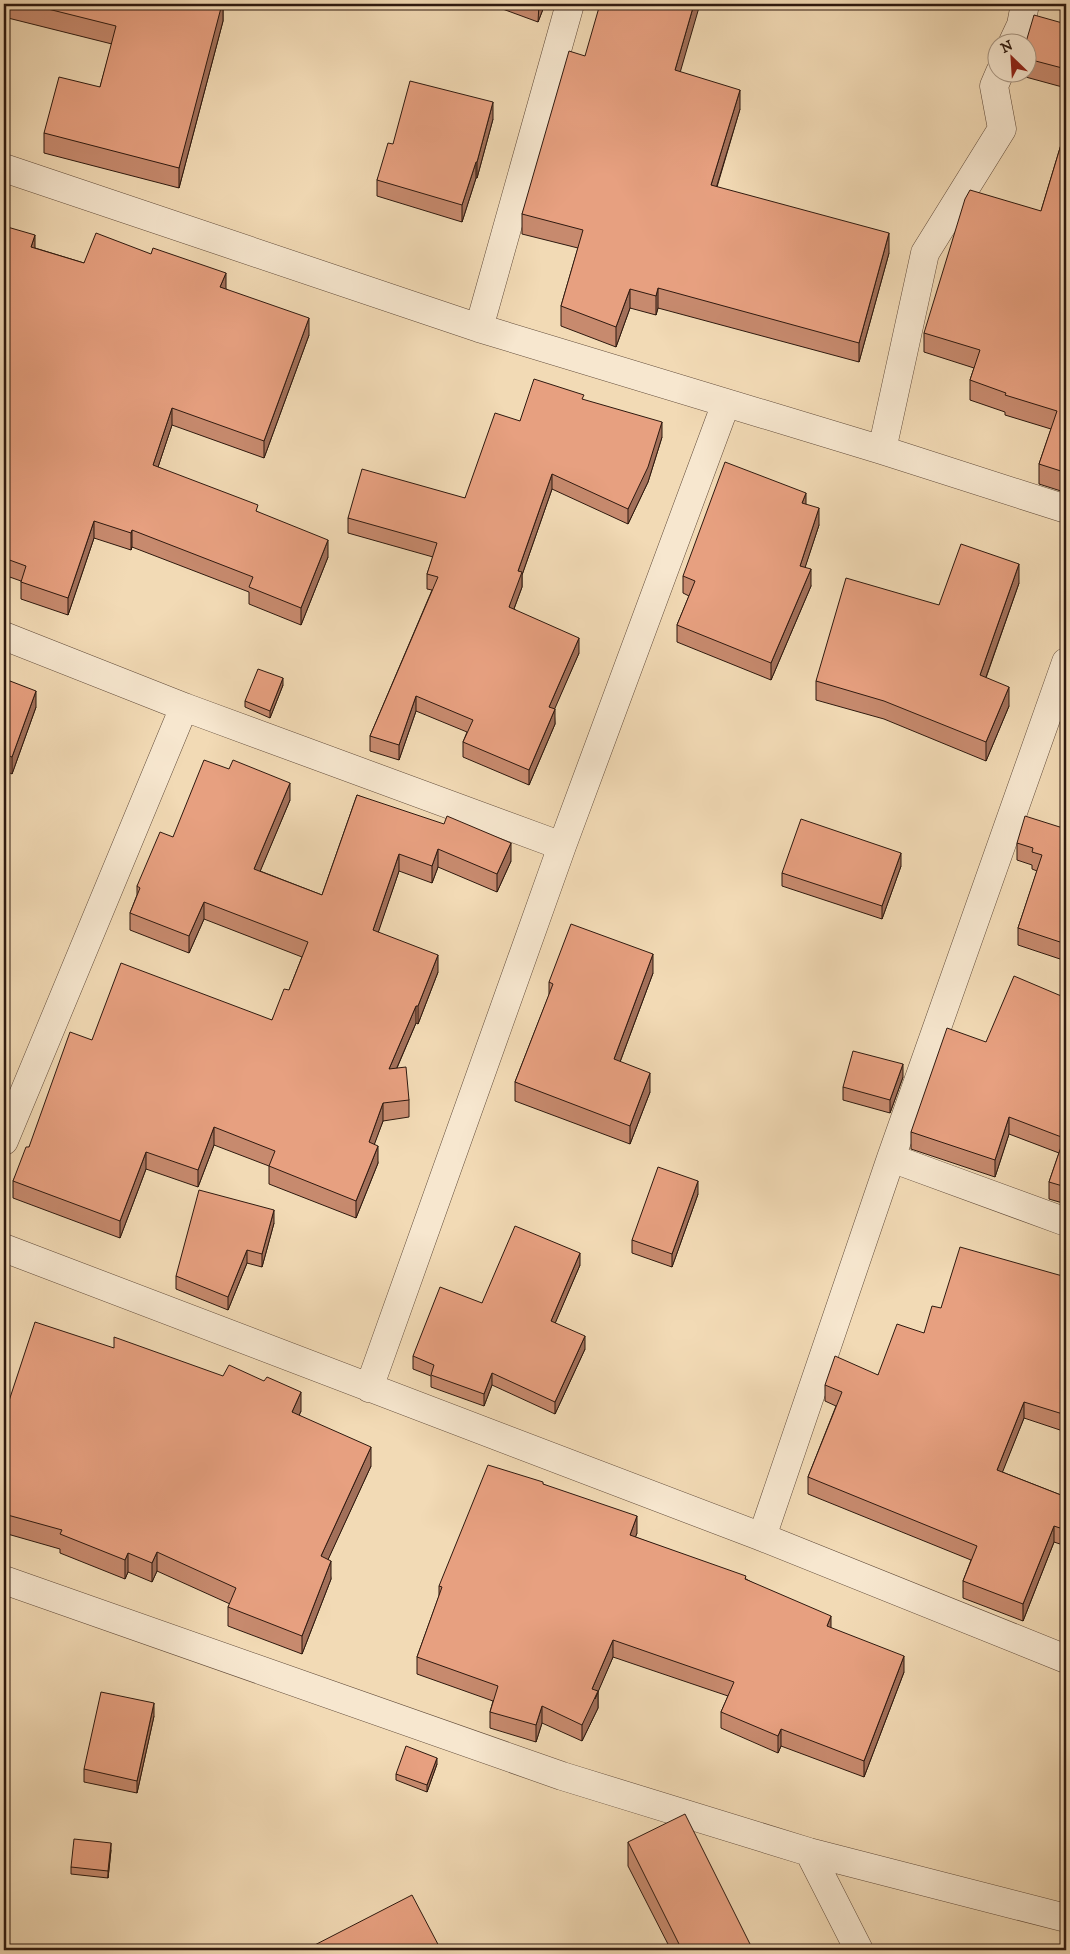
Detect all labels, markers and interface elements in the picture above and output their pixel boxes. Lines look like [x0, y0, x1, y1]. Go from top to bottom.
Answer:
north arrow [988, 32, 1038, 82]
text: N [998, 36, 1016, 58]

